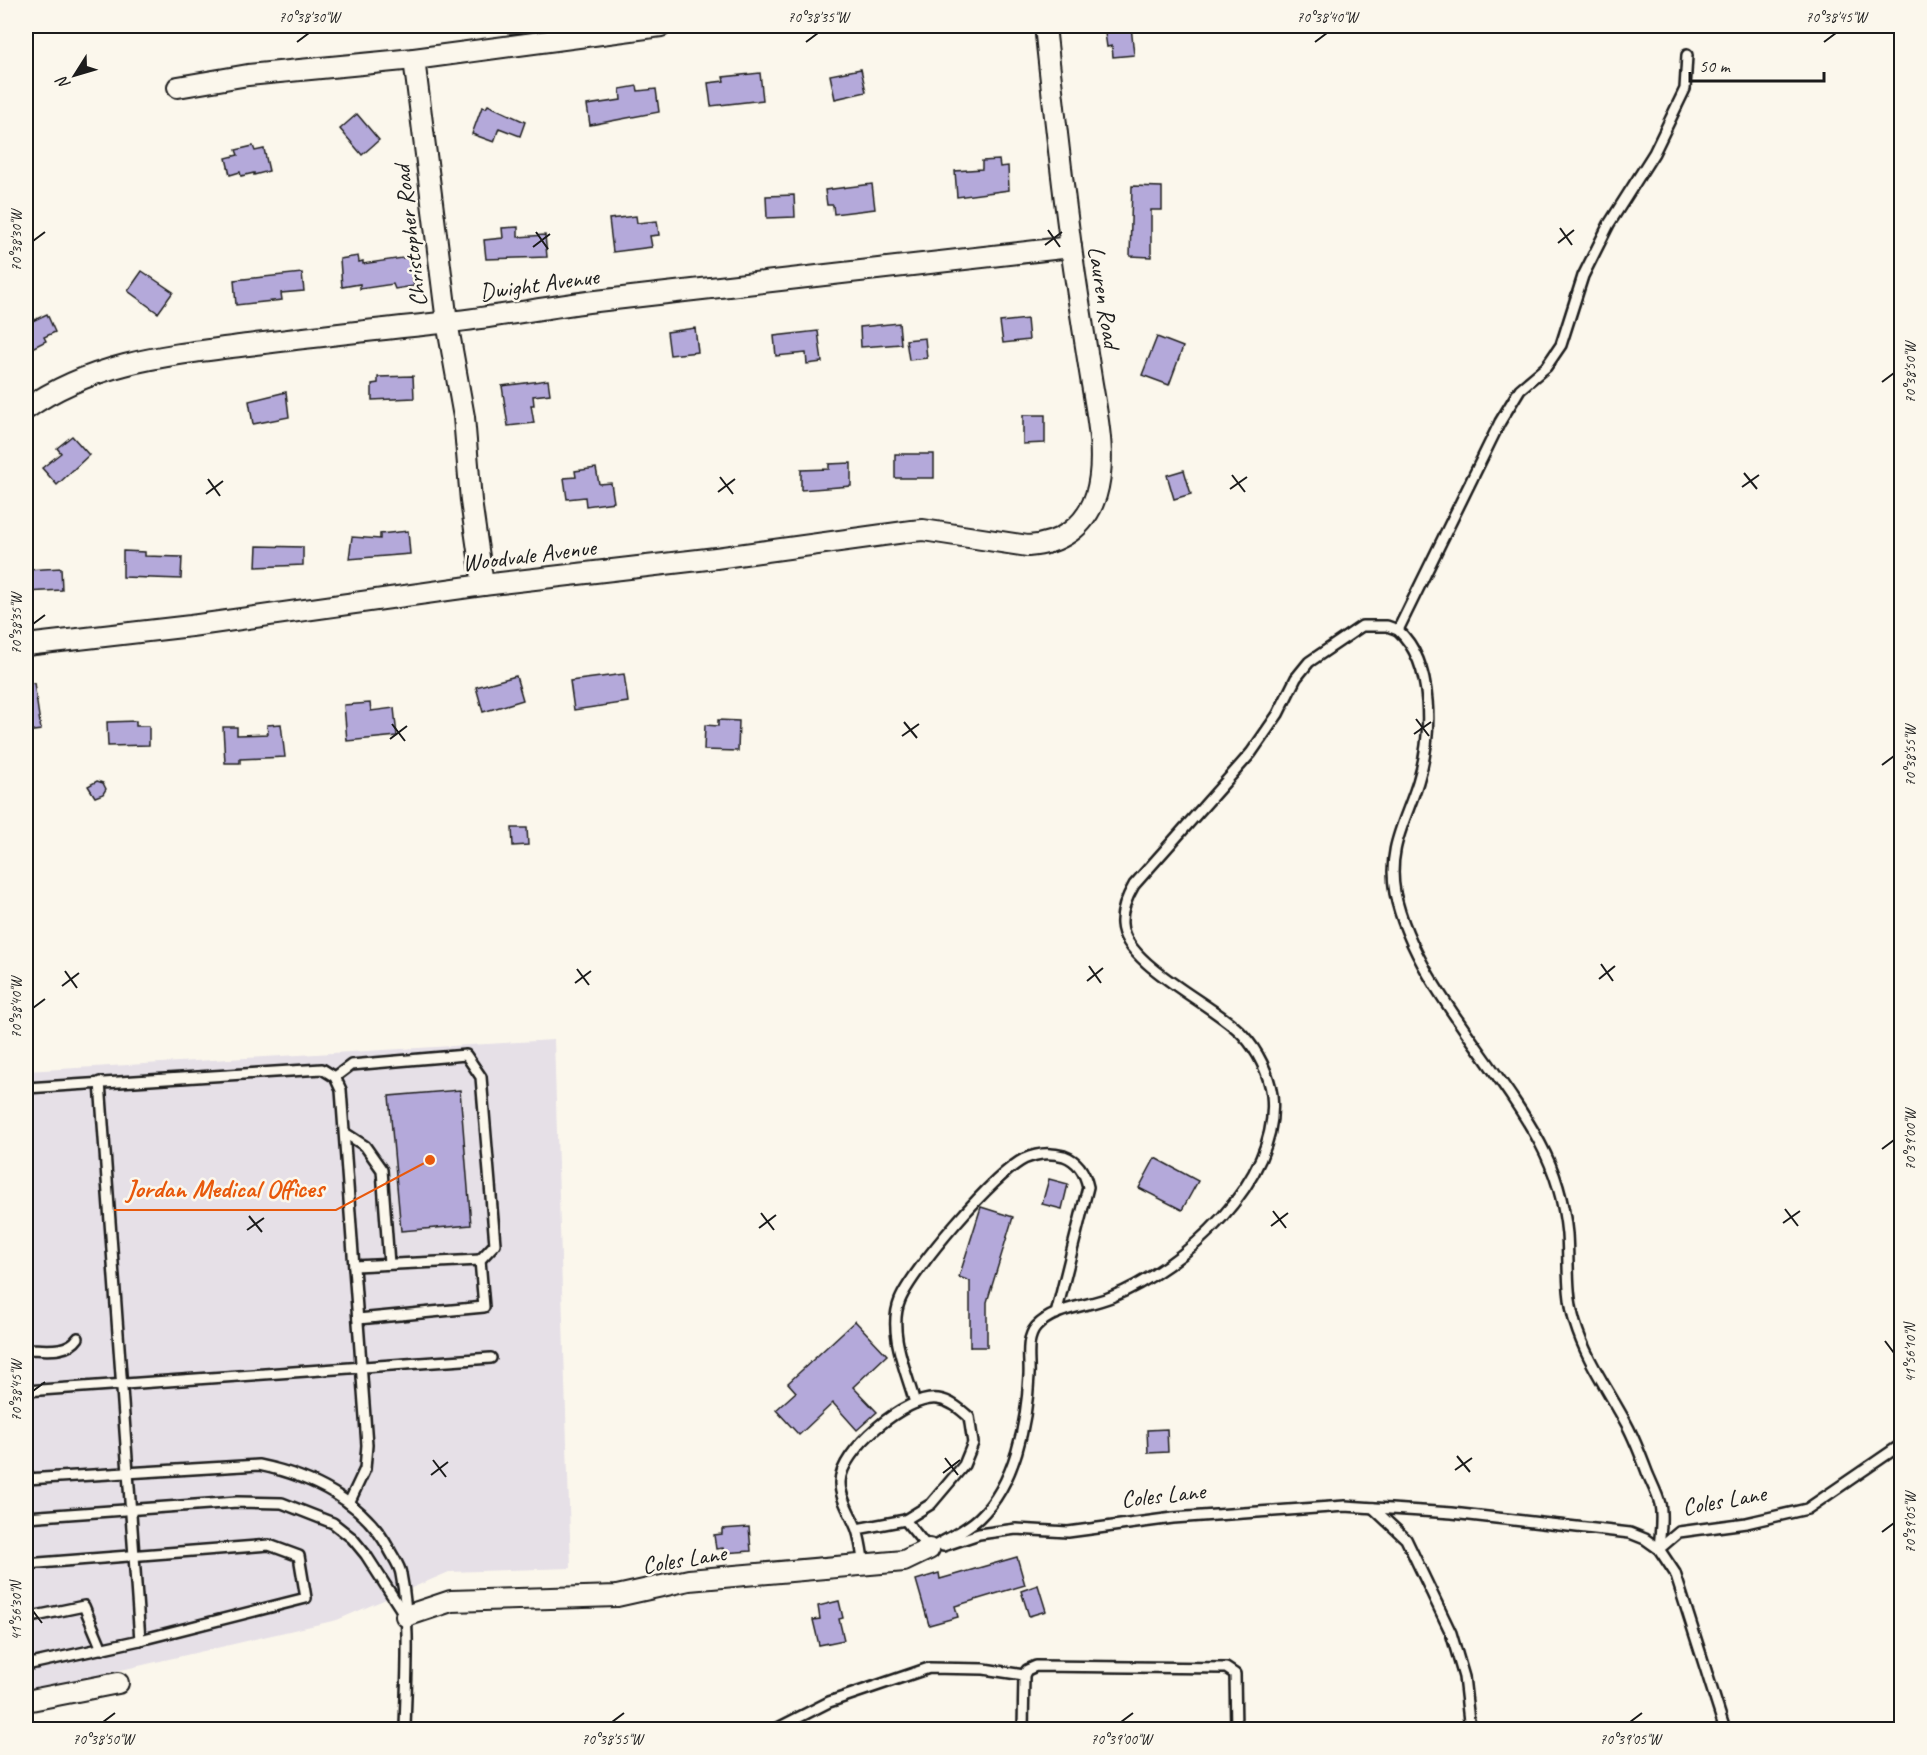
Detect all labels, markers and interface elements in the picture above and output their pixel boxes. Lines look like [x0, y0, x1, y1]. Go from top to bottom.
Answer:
text: 70°38'30"W [279, 8, 343, 27]
text: 70°38'35"W [788, 8, 852, 27]
text: 70°38'40"W [1297, 8, 1361, 27]
text: 70°38'45"W [1806, 8, 1870, 27]
north arrow [45, 45, 105, 105]
scale bar [1690, 45, 1824, 83]
text: 50 m [1699, 55, 1732, 77]
text: N [51, 71, 75, 93]
street label: Christopher Road [386, 160, 434, 309]
text: 70°38'30"W [7, 207, 26, 271]
street label: Lauren Road [1081, 244, 1127, 354]
street label: Dwight Avenue [478, 260, 603, 307]
text: 70°38'50"W [1901, 339, 1920, 403]
street label: Woodvale Avenue [461, 532, 600, 578]
text: 70°38'35"W [7, 590, 26, 654]
text: 70°38'55"W [1901, 722, 1920, 786]
text: 70°38'40"W [7, 974, 26, 1038]
text: 70°39'00"W [1901, 1106, 1920, 1170]
callout: Jordan Medical Offices [114, 1166, 336, 1210]
text: Jordan Medical Offices [124, 1172, 327, 1205]
text: 41°56'10"N [1901, 1320, 1920, 1383]
text: 70°38'45"W [7, 1357, 26, 1421]
street label: Coles Lane [1120, 1475, 1209, 1514]
street label: Coles Lane [1680, 1478, 1770, 1522]
text: 70°39'05"W [1901, 1489, 1920, 1553]
street label: Coles Lane [640, 1537, 730, 1580]
text: 41°56'30"N [7, 1578, 26, 1641]
text: 70°38'50"W [73, 1730, 137, 1749]
text: 70°38'55"W [582, 1730, 646, 1749]
text: 70°39'00"W [1091, 1730, 1155, 1749]
text: 70°39'05"W [1600, 1730, 1664, 1749]

